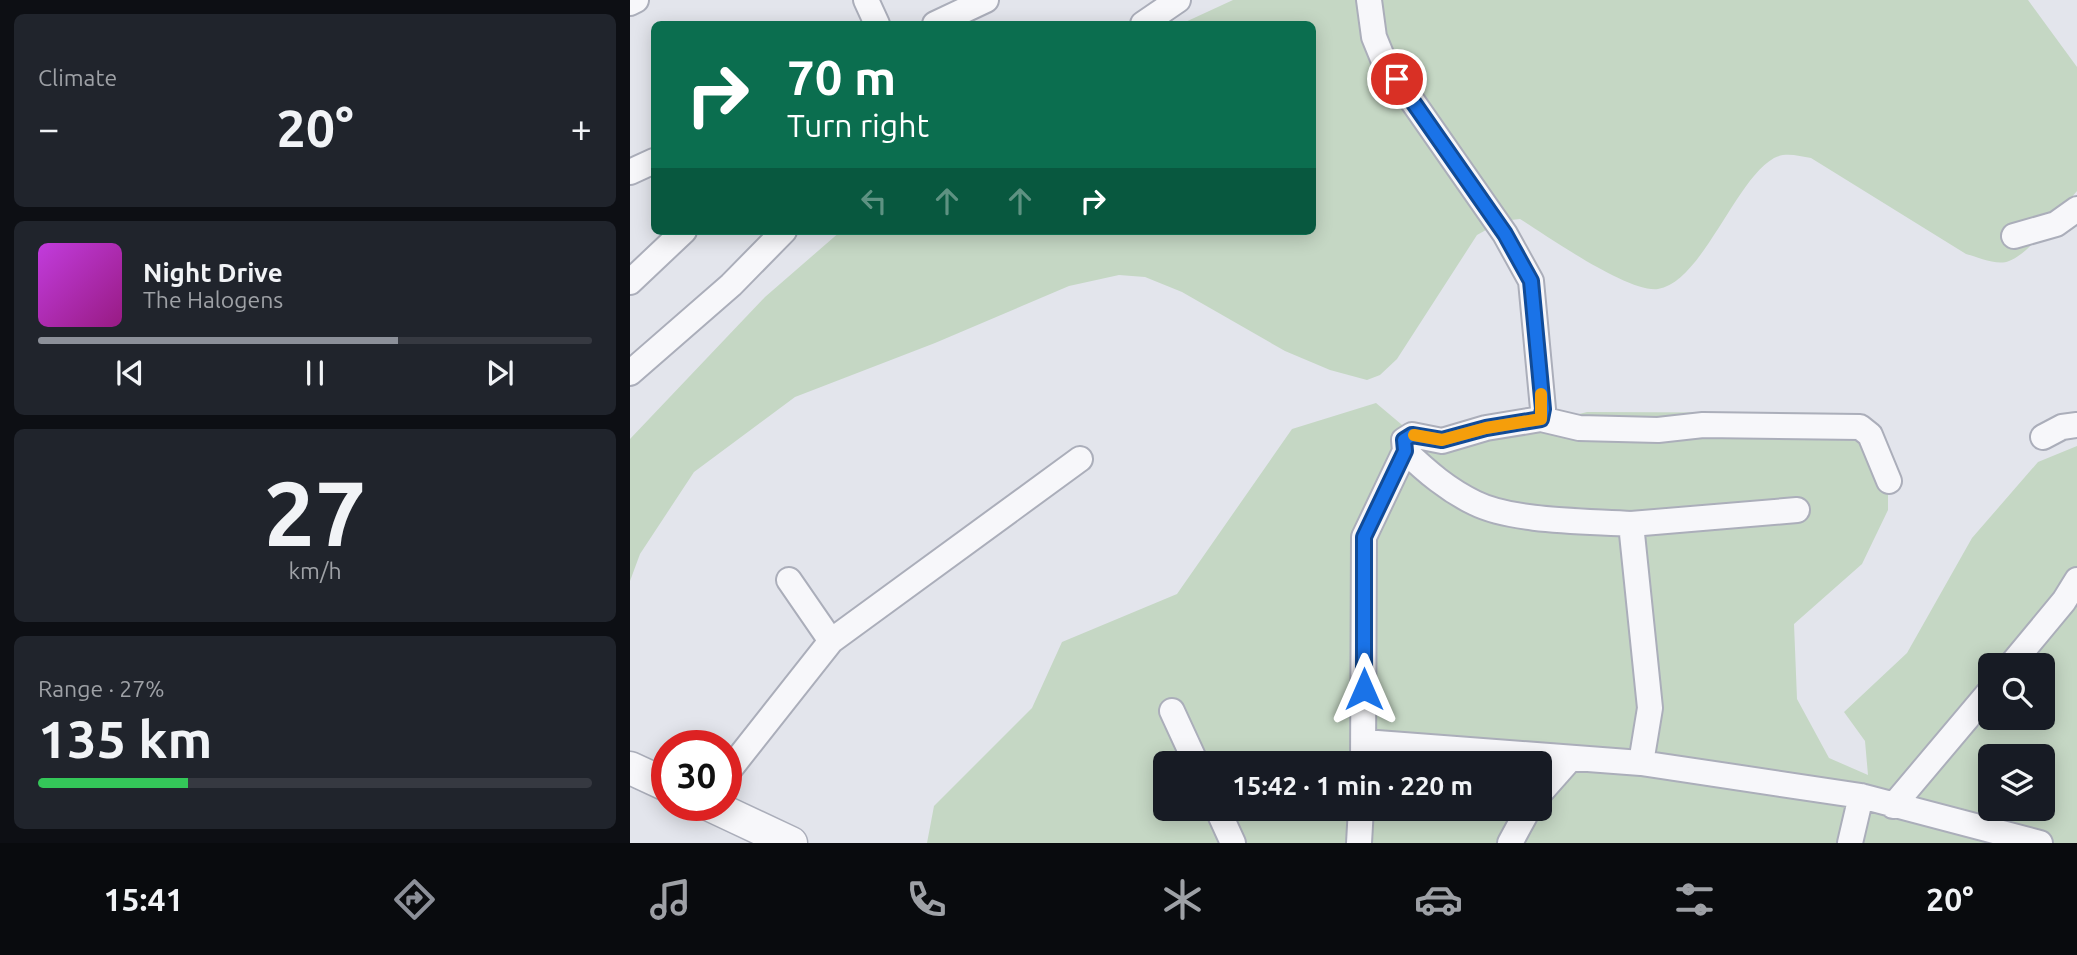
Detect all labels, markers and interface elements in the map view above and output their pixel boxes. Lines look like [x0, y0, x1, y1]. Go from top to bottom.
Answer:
icon: right [672, 49, 763, 140]
text: 70 m [787, 49, 896, 104]
pin [1367, 49, 1427, 109]
icon: arrive [1378, 60, 1416, 98]
text: Climate [38, 65, 117, 90]
text: 20° [276, 99, 354, 157]
text: − [38, 107, 59, 149]
text: + [571, 107, 592, 149]
text: Turn right [787, 107, 929, 143]
icon: left [855, 182, 893, 220]
icon: ahead [928, 182, 966, 220]
icon: ahead [1001, 182, 1039, 220]
icon: right [1074, 182, 1112, 220]
text: Night Drive [143, 258, 283, 287]
text: The Halogens [143, 287, 283, 312]
icon: previous [111, 354, 149, 392]
icon: pause [296, 354, 334, 392]
icon: next [481, 354, 519, 392]
text: 27 [264, 461, 366, 563]
text: km/h [288, 558, 342, 583]
position arrow [1327, 652, 1401, 726]
map controls [1978, 653, 2055, 821]
button: search [1978, 653, 2055, 730]
text: Range · 27% [38, 676, 165, 701]
text: 135 km [38, 710, 212, 768]
speed limit sign: 30 [651, 730, 742, 821]
button: layers [1978, 744, 2055, 821]
text: 15:42 · 1 min · 220 m [1232, 771, 1473, 800]
icon: directions [390, 875, 439, 924]
icon: music [646, 875, 695, 924]
icon: phone [902, 875, 951, 924]
icon: climate [1158, 875, 1207, 924]
icon: car [1414, 875, 1463, 924]
icon: filters [1670, 875, 1719, 924]
text: 15:41 [103, 881, 184, 917]
text: 20° [1926, 881, 1974, 917]

